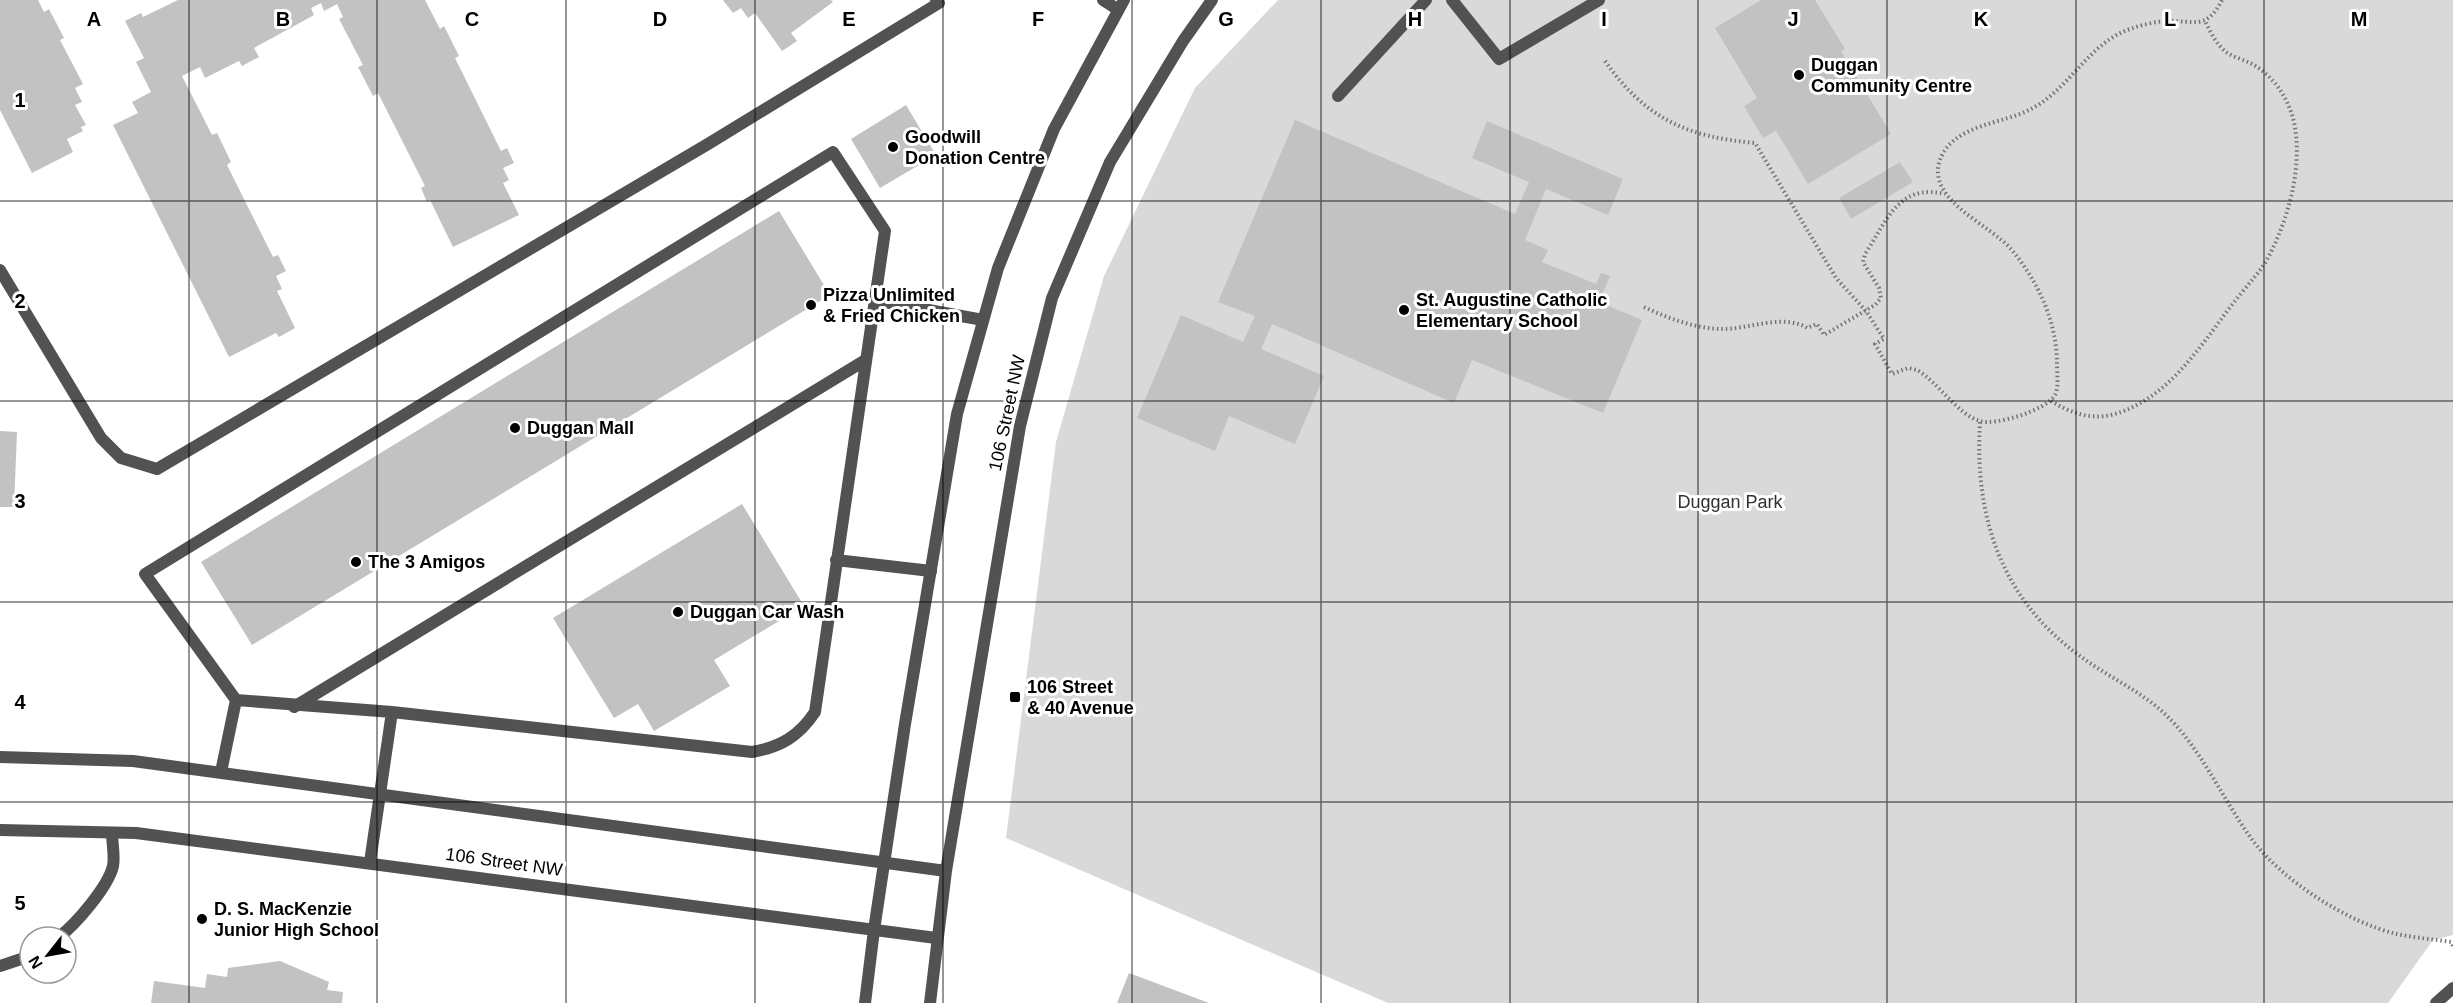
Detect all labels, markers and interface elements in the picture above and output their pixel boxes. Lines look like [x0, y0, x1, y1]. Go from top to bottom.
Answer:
text: A [87, 8, 101, 30]
text: B [276, 8, 290, 30]
text: C [465, 8, 479, 30]
text: D [653, 8, 667, 30]
text: E [842, 8, 856, 30]
text: F [1032, 8, 1044, 30]
text: G [1218, 8, 1234, 30]
text: H [1408, 8, 1422, 30]
text: I [1601, 8, 1607, 30]
text: J [1787, 8, 1799, 30]
text: K [1974, 8, 1989, 30]
text: L [2164, 8, 2176, 30]
text: M [2351, 8, 2367, 30]
place label: Duggan Community Centre [1811, 55, 1972, 96]
marker: Duggan Community Centre [1792, 68, 1806, 82]
text: 1 [14, 89, 26, 111]
place label: Goodwill Donation Centre [905, 127, 1045, 168]
marker: Goodwill Donation Centre [886, 140, 900, 154]
place label: Pizza Unlimited & Fried Chicken [823, 285, 960, 326]
text: 2 [14, 290, 26, 312]
place label: St. Augustine Catholic Elementary School [1416, 290, 1607, 331]
marker: Pizza Unlimited & Fried Chicken [804, 298, 818, 312]
marker: St. Augustine Catholic Elementary School [1397, 303, 1411, 317]
street label: 106 Street NW [985, 353, 1029, 473]
place label: Duggan Mall [527, 418, 634, 438]
marker: Duggan Mall [508, 421, 522, 435]
text: 3 [14, 490, 26, 512]
park label: Duggan Park [1677, 492, 1784, 512]
place label: The 3 Amigos [368, 552, 485, 572]
marker: The 3 Amigos [349, 555, 363, 569]
place label: Duggan Car Wash [690, 602, 844, 622]
marker: Duggan Car Wash [671, 605, 685, 619]
place label: 106 Street & 40 Avenue [1027, 677, 1134, 718]
marker: 106 Street & 40 Avenue [1008, 690, 1022, 704]
text: 4 [14, 691, 26, 713]
street label: 106 Street NW [444, 844, 564, 880]
text: 5 [14, 892, 26, 914]
place label: D. S. MacKenzie Junior High School [214, 899, 379, 940]
marker: D. S. MacKenzie Junior High School [195, 912, 209, 926]
north arrow [18, 925, 78, 985]
text: N [25, 953, 46, 972]

